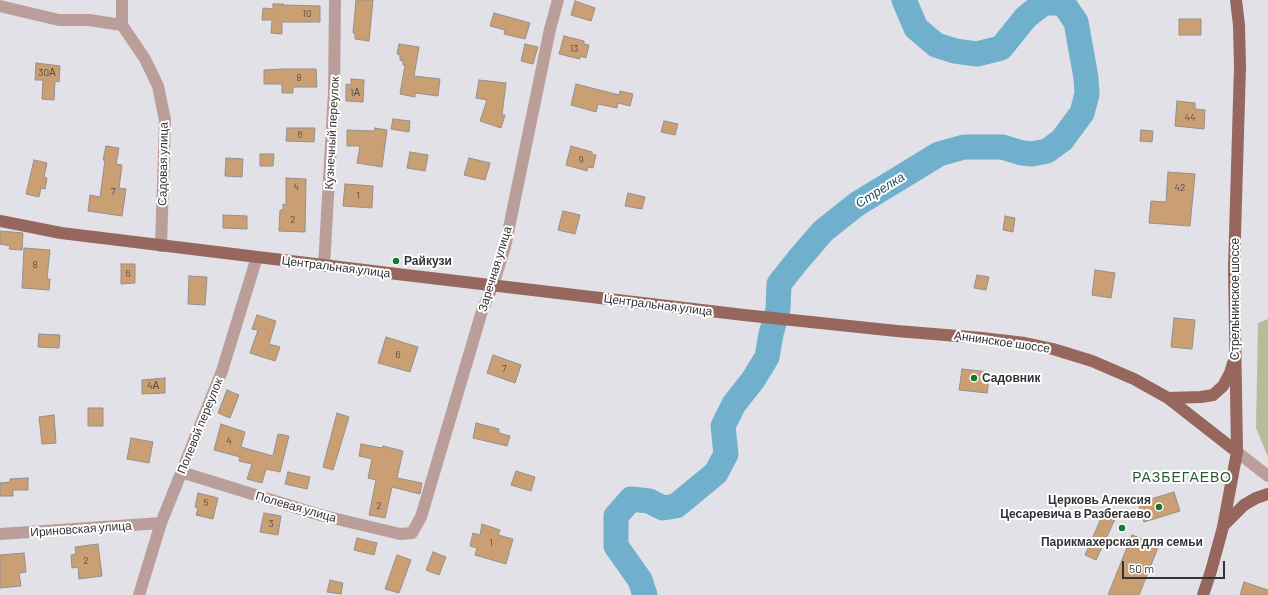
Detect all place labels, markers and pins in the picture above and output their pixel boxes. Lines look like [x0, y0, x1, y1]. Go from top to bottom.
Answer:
place label: Райкузи [404, 254, 452, 268]
marker: Райкузи [391, 256, 401, 266]
place label: Садовник [982, 371, 1040, 385]
marker: Садовник [969, 373, 979, 383]
place label: Церковь Алексия Цесаревича в Разбегаево [1000, 493, 1151, 521]
marker: Церковь Алексия Цесаревича в Разбегаево [1154, 502, 1164, 512]
marker: Парикмахерская для семьи [1117, 523, 1127, 533]
place label: Парикмахерская для семьи [1041, 535, 1203, 549]

